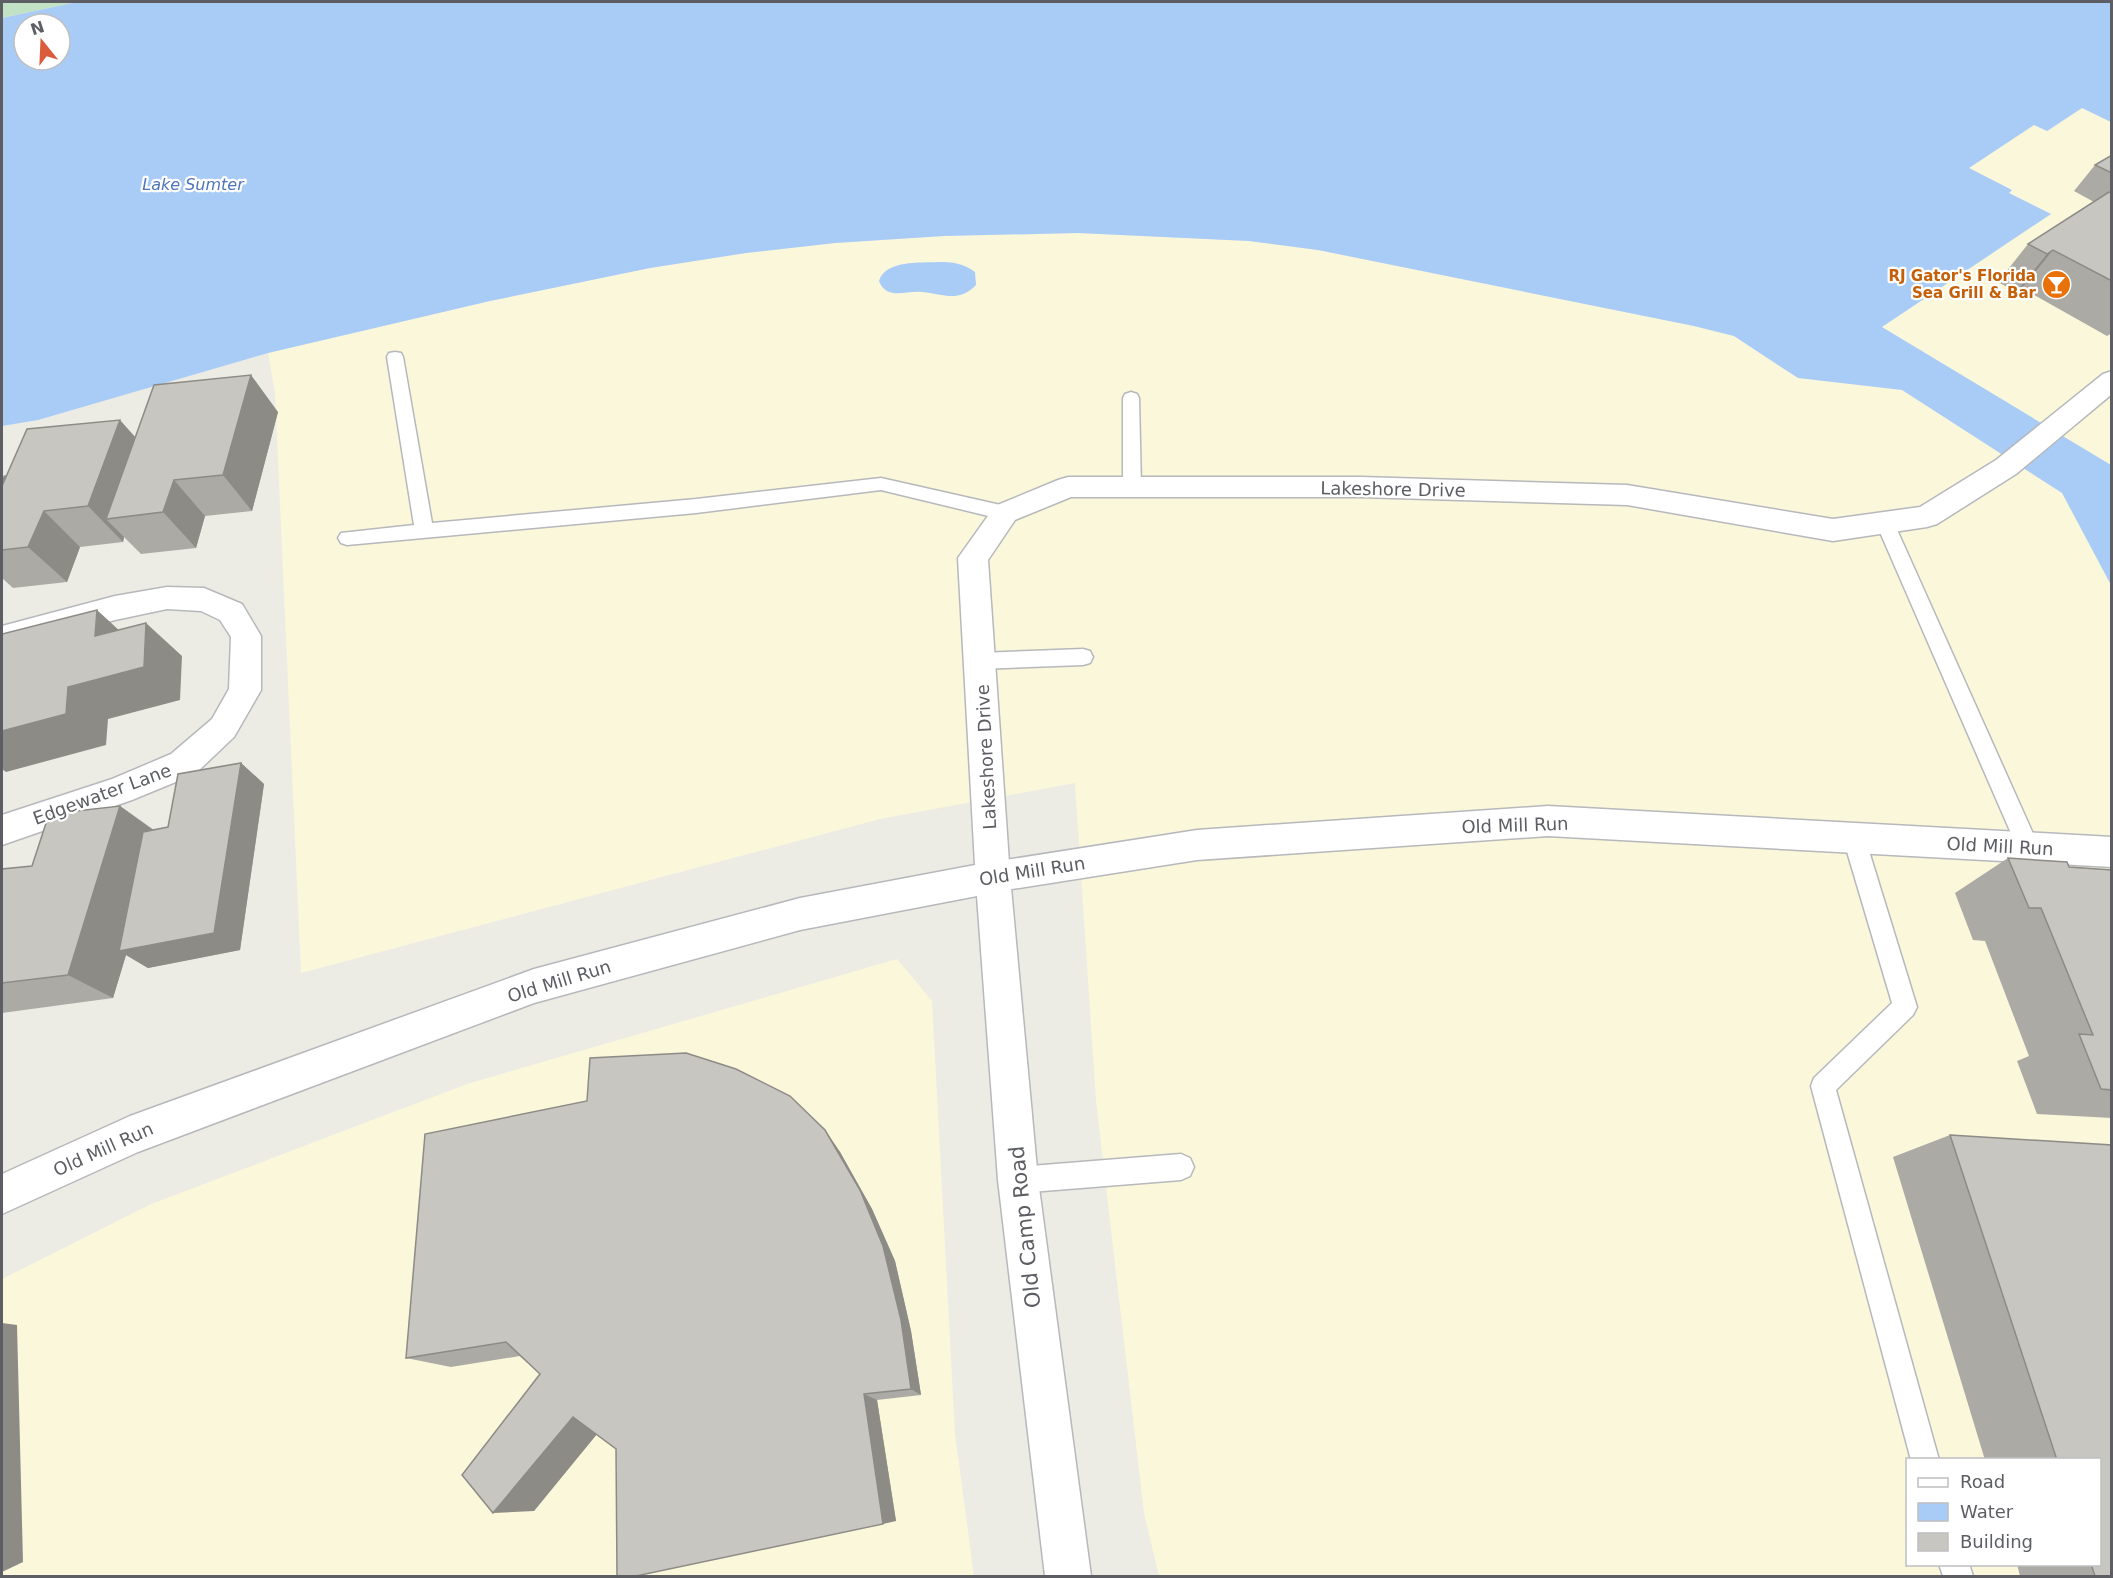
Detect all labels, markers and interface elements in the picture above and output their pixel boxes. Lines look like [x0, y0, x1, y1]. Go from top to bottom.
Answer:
north arrow [12, 12, 72, 72]
text: N [28, 17, 47, 39]
water label: Lake Sumter [142, 175, 245, 194]
place label: RJ Gator's Florida Sea Grill & Bar [1889, 267, 2037, 302]
bar icon: RJ Gator's Florida Sea Grill & Bar [2041, 269, 2073, 301]
street label: Lakeshore Drive [1320, 477, 1466, 501]
street label: Lakeshore Drive [972, 684, 1000, 830]
street label: Edgewater Lane [30, 759, 174, 829]
street label: Old Mill Run [1461, 813, 1569, 837]
street label: Old Mill Run [1946, 833, 2054, 859]
street label: Old Mill Run [977, 852, 1087, 890]
street label: Old Mill Run [505, 955, 613, 1007]
street label: Old Mill Run [50, 1118, 156, 1180]
street label: Old Camp Road [1005, 1145, 1045, 1309]
legend [1906, 1458, 2101, 1566]
text: Road [1960, 1471, 2005, 1492]
text: Water [1960, 1501, 2014, 1522]
text: Building [1960, 1531, 2033, 1552]

